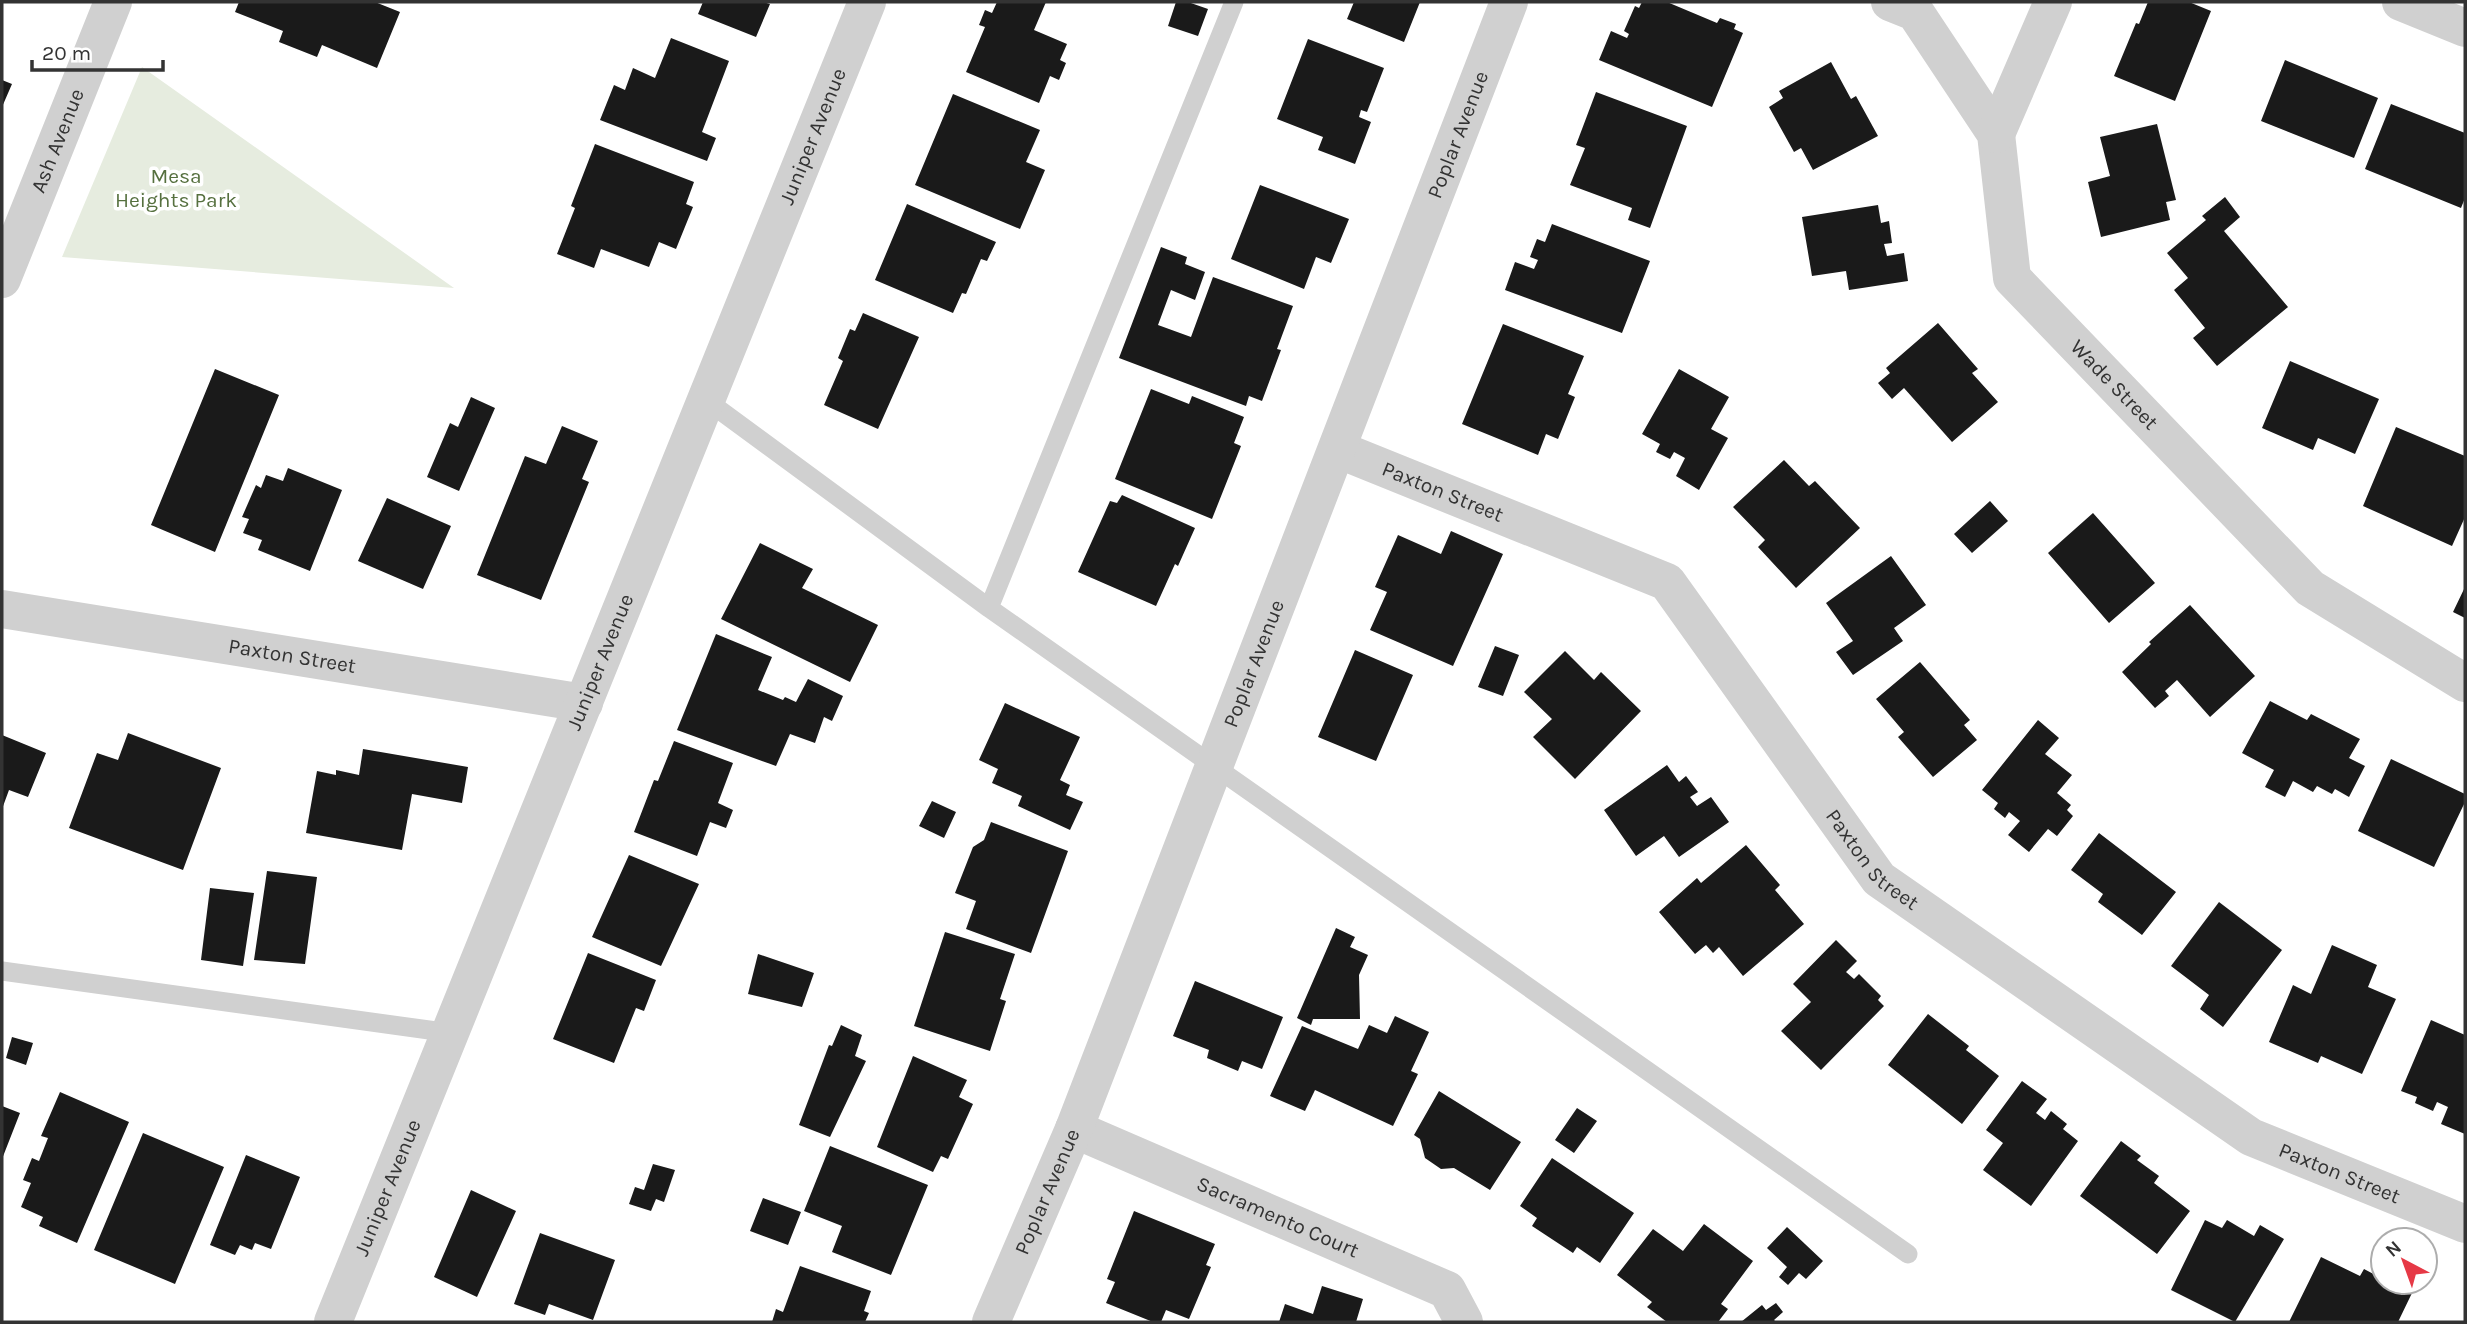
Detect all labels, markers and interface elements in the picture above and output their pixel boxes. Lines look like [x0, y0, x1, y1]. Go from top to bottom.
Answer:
scale bar [32, 28, 163, 72]
text: 20 m [42, 41, 91, 65]
street label: Juniper Avenue [774, 65, 851, 208]
street label: Poplar Avenue [1422, 67, 1493, 202]
street label: Ash Avenue [26, 85, 89, 196]
park label: Mesa Heights Park [115, 164, 237, 212]
street label: Wade Street [2066, 335, 2163, 435]
street label: Paxton Street [1379, 456, 1507, 527]
street label: Juniper Avenue [562, 590, 638, 734]
street label: Poplar Avenue [1218, 596, 1289, 731]
street label: Paxton Street [227, 634, 358, 678]
street label: Paxton Street [1821, 804, 1923, 915]
street label: Juniper Avenue [349, 1116, 426, 1259]
street label: Poplar Avenue [1009, 1125, 1085, 1258]
street label: Paxton Street [2275, 1138, 2404, 1208]
street label: Sacramento Court [1193, 1171, 1363, 1263]
north arrow [2369, 1226, 2439, 1296]
text: N [2381, 1236, 2406, 1262]

